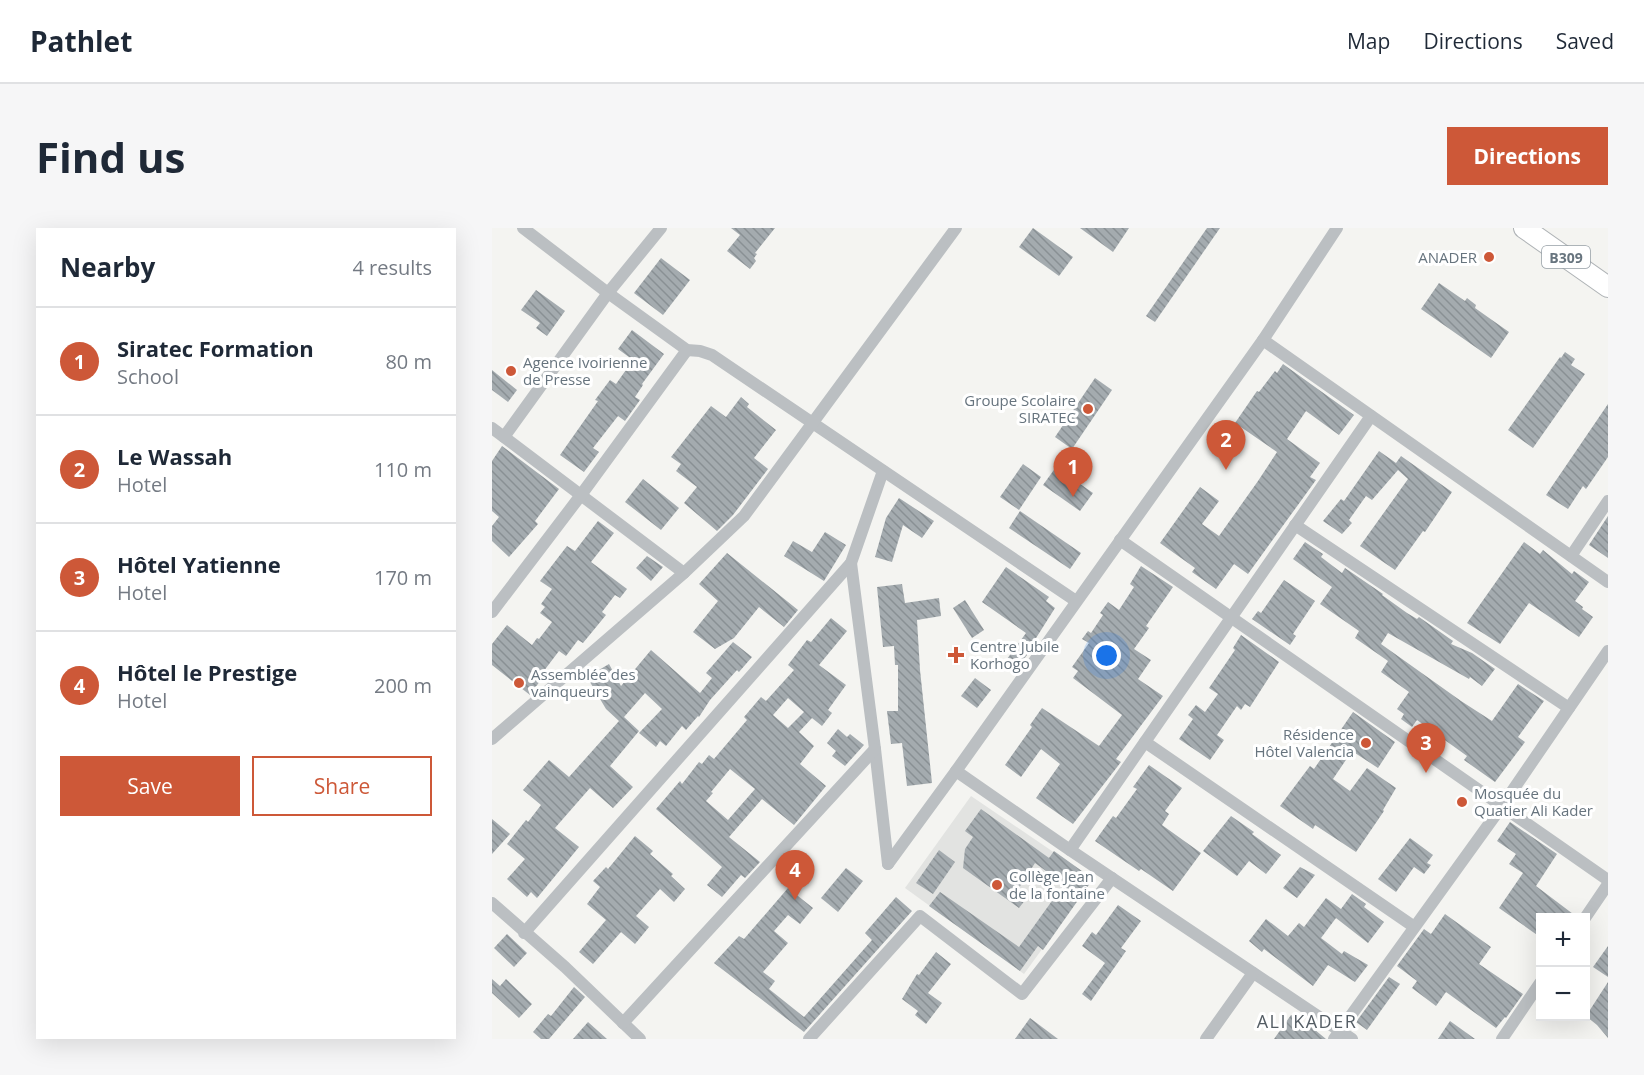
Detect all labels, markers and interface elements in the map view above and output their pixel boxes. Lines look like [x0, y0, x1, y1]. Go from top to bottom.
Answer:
text: Pathlet [30, 22, 132, 60]
text: Map [1347, 27, 1390, 55]
text: Directions [1423, 27, 1523, 55]
text: Saved [1556, 27, 1614, 55]
button: Directions [1447, 127, 1608, 185]
text: Find us [36, 128, 185, 185]
road number: B309 [1542, 246, 1590, 268]
place label: ANADER [1418, 247, 1478, 267]
text: Nearby [60, 249, 155, 285]
marker: ANADER [1482, 250, 1496, 264]
text: 4 results [352, 254, 432, 281]
text: Siratec Formation [117, 333, 314, 363]
text: 1 [74, 348, 85, 375]
text: 80 m [385, 348, 432, 375]
place label: Agence Ivoirienne de Presse [523, 352, 647, 389]
text: School [117, 363, 179, 390]
marker: Agence Ivoirienne de Presse [504, 364, 518, 378]
place label: Groupe Scolaire SIRATEC [964, 390, 1076, 427]
marker: Groupe Scolaire SIRATEC [1081, 402, 1095, 416]
pin: 2 [1206, 420, 1246, 470]
text: Le Wassah [117, 441, 232, 471]
pin: 1 [1054, 448, 1092, 497]
text: 2 [74, 456, 85, 483]
text: 110 m [374, 456, 432, 483]
text: Hotel [117, 471, 167, 498]
text: Hôtel Yatienne [117, 549, 281, 579]
text: 3 [74, 564, 85, 591]
text: 170 m [374, 564, 432, 591]
text: Hotel [117, 579, 167, 606]
place label: Centre Jubile Korhogo [970, 636, 1059, 673]
your location [1092, 641, 1121, 670]
marker: Centre Jubile Korhogo [947, 646, 965, 664]
text: Hôtel le Prestige [117, 657, 297, 687]
place label: Assemblée des vainqueurs [531, 664, 636, 701]
text: 4 [74, 672, 85, 699]
text: 200 m [374, 672, 432, 699]
marker: Assemblée des vainqueurs [512, 676, 526, 690]
text: Hotel [117, 687, 167, 714]
place label: Résidence Hôtel Valencia [1254, 724, 1354, 761]
pin: 3 [1406, 724, 1446, 773]
marker: Résidence Hôtel Valencia [1359, 736, 1373, 750]
button: Save [60, 756, 240, 816]
button: Share [252, 756, 432, 816]
place label: Mosquée du Quatier Ali Kader [1474, 783, 1593, 820]
marker: Mosquée du Quatier Ali Kader [1455, 795, 1469, 809]
pin: 4 [776, 850, 814, 900]
place label: Collège Jean de la fontaine [1009, 866, 1105, 903]
marker: Collège Jean de la fontaine [990, 878, 1004, 892]
map controls [1536, 913, 1590, 1021]
button: + [1536, 913, 1590, 967]
button: − [1536, 967, 1590, 1021]
district label: ALI KADER [1257, 1009, 1357, 1033]

